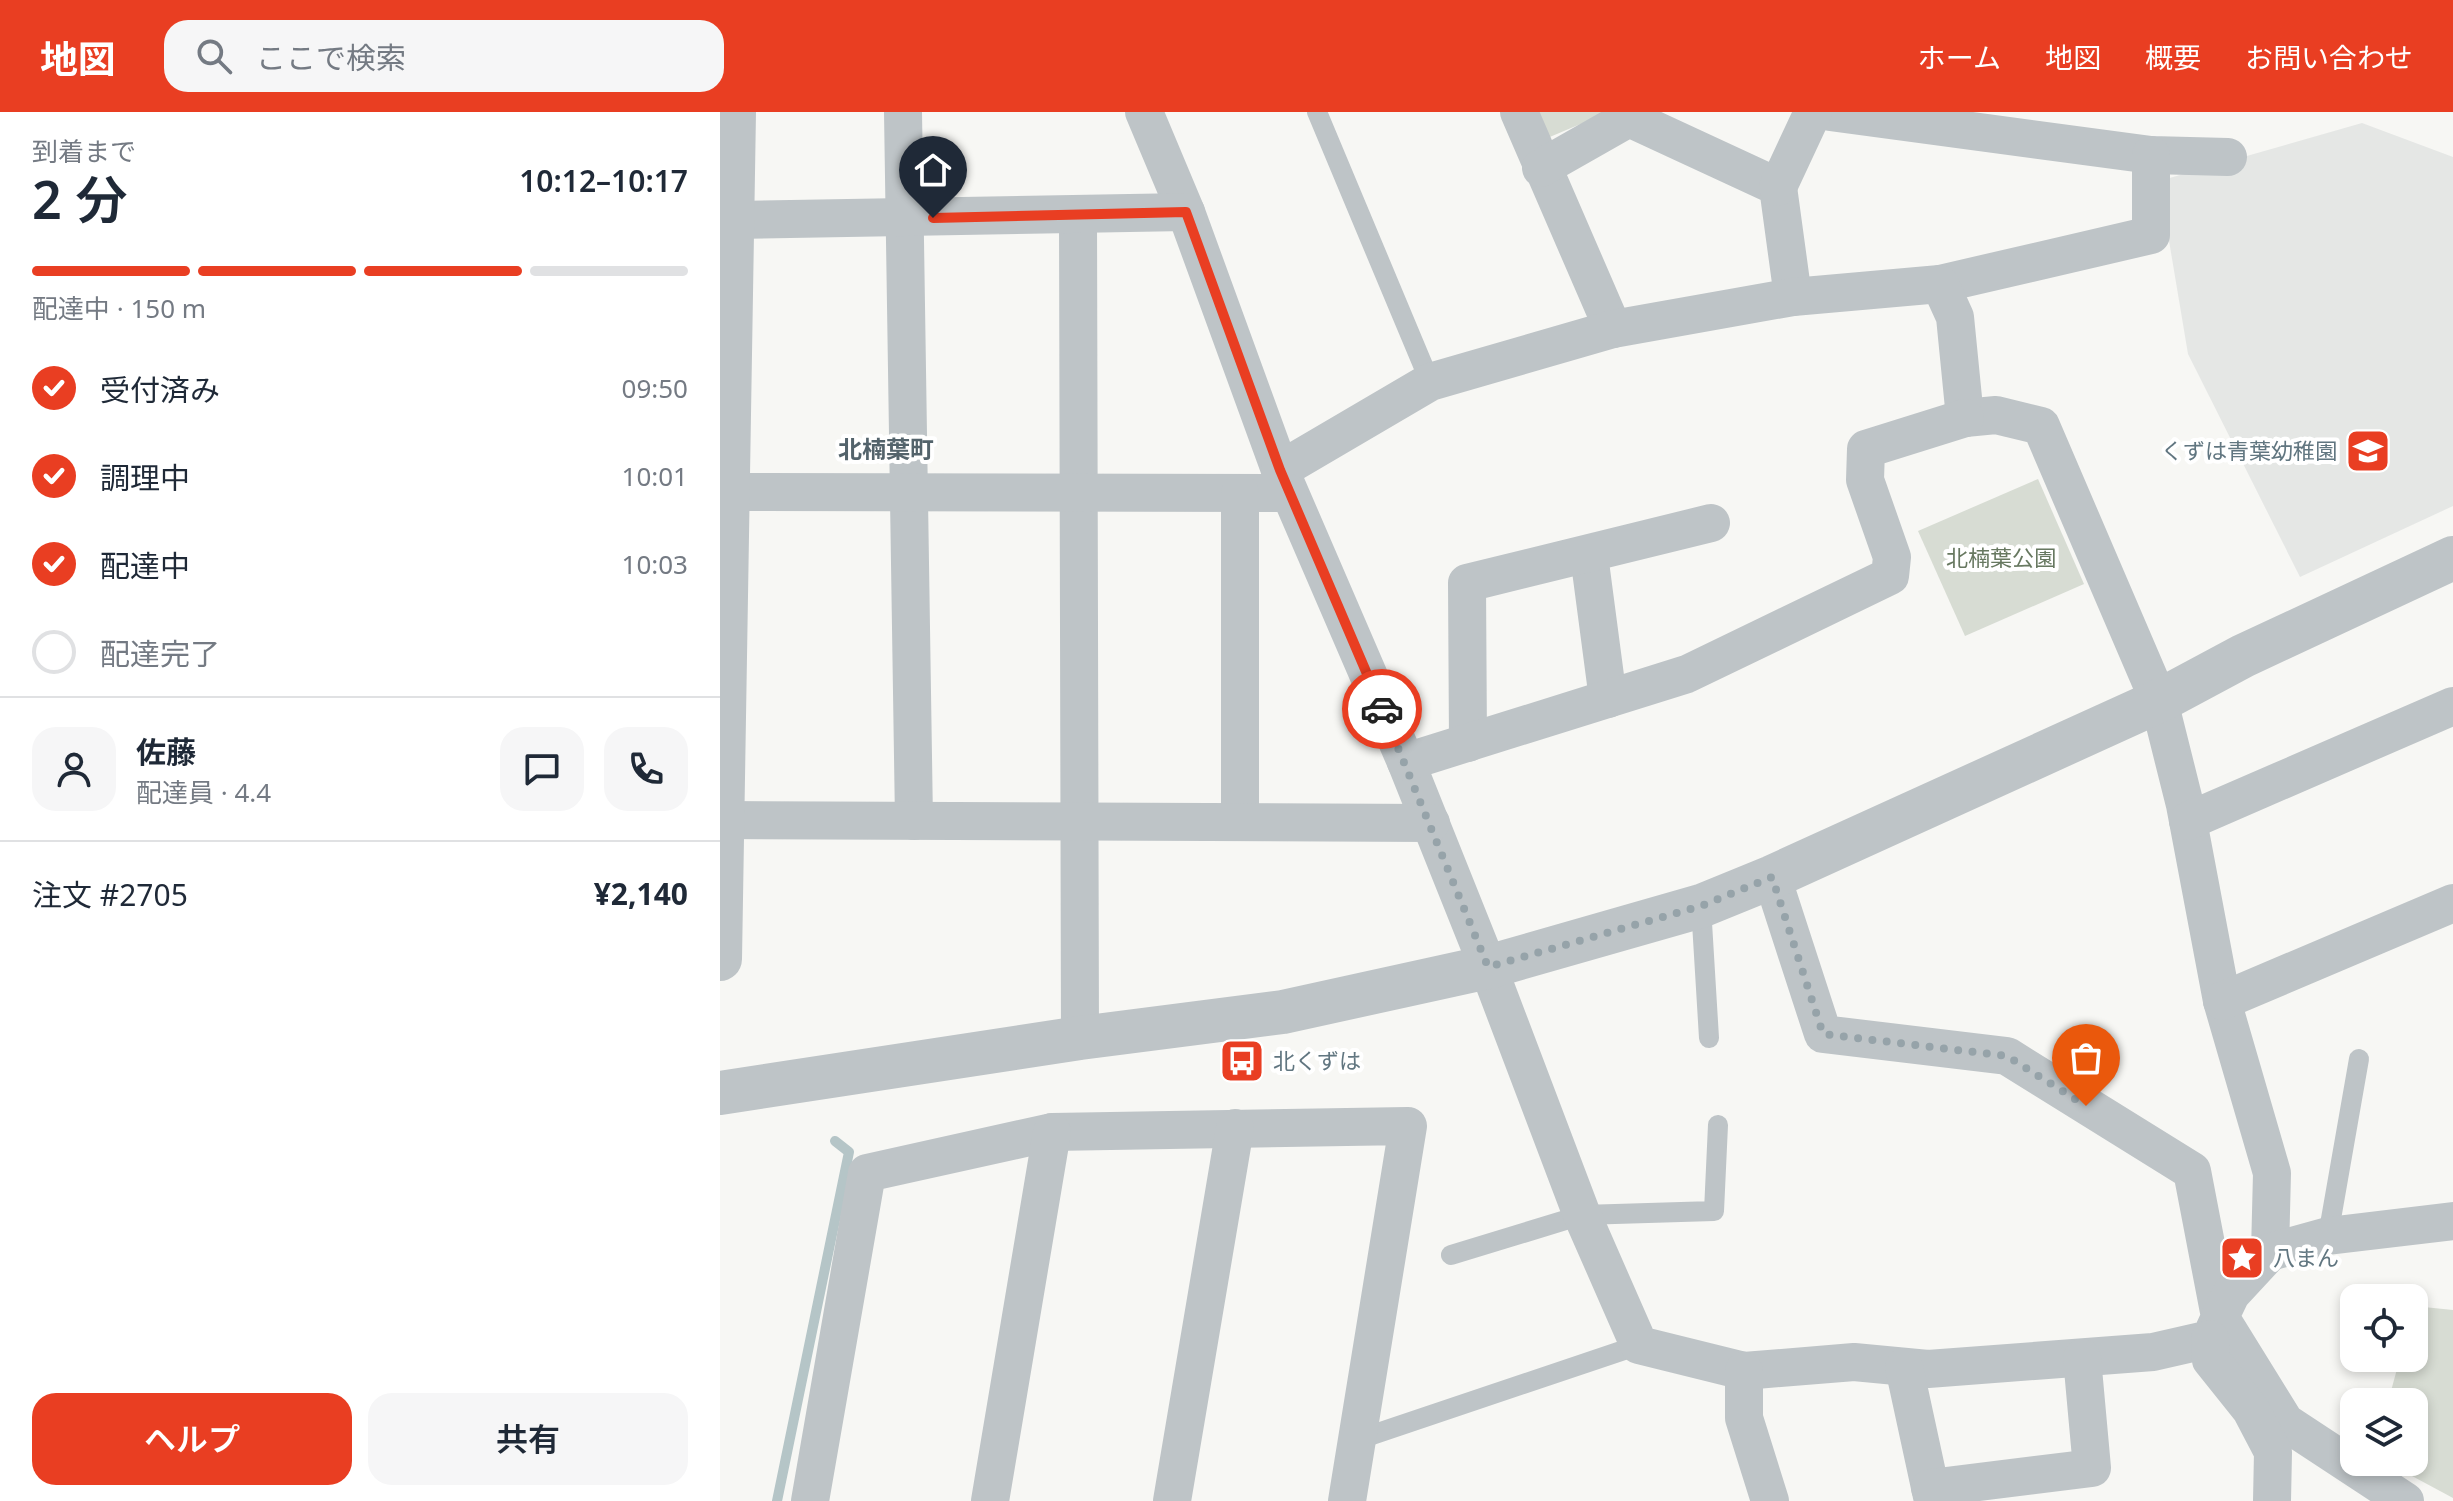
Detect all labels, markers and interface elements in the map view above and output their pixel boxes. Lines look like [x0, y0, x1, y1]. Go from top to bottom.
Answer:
search box [164, 20, 724, 92]
text: 地図 [40, 32, 116, 84]
icon: search [192, 34, 236, 78]
text: ここで検索 [256, 37, 406, 78]
text: ホーム [1918, 38, 2001, 76]
text: 地図 [2045, 38, 2101, 76]
text: 概要 [2145, 38, 2201, 76]
text: お問い合わせ [2245, 38, 2413, 76]
text: 到着まで [32, 133, 136, 169]
pin [899, 136, 967, 218]
icon: home [911, 148, 955, 192]
text: 10:12–10:17 [519, 160, 688, 201]
text: 2 分 [32, 163, 127, 234]
text: 配達中 · 150 m [32, 290, 206, 326]
icon: check [32, 366, 76, 410]
text: 受付済み [100, 369, 220, 410]
text: 09:50 [622, 370, 688, 406]
school or university icon: くずは青葉幼稚園 [2344, 427, 2392, 475]
district label: 北楠葉町 [838, 432, 934, 465]
place label: くずは青葉幼稚園 [2161, 435, 2337, 465]
icon: check [32, 454, 76, 498]
text: 調理中 [100, 457, 190, 498]
text: 10:01 [622, 458, 688, 494]
icon: check [32, 542, 76, 586]
park label: 北楠葉公園 [1946, 542, 2056, 572]
text: 配達中 [100, 545, 190, 586]
text: 10:03 [622, 546, 688, 582]
text: 配達完了 [100, 633, 220, 674]
courier [1342, 669, 1422, 749]
icon: car [1360, 687, 1404, 731]
button: person [32, 727, 116, 811]
button: chat [500, 727, 584, 811]
button: phone [604, 727, 688, 811]
text: 佐藤 [136, 731, 196, 772]
text: 配達員 · 4.4 [136, 774, 271, 810]
text: ¥2,140 [594, 873, 688, 914]
text: 注文 #2705 [32, 874, 188, 915]
pin [2052, 1024, 2120, 1106]
icon: bag [2064, 1036, 2108, 1080]
bus stop icon: 北くずは [1218, 1037, 1266, 1085]
place label: 北くずは [1273, 1045, 1361, 1075]
place icon: 八まん [2218, 1234, 2266, 1282]
place label: 八まん [2273, 1242, 2339, 1272]
map controls [2340, 1284, 2428, 1476]
button: locate [2340, 1284, 2428, 1372]
button: layers [2340, 1388, 2428, 1476]
button: ヘルプ [32, 1393, 352, 1485]
button: 共有 [368, 1393, 688, 1485]

